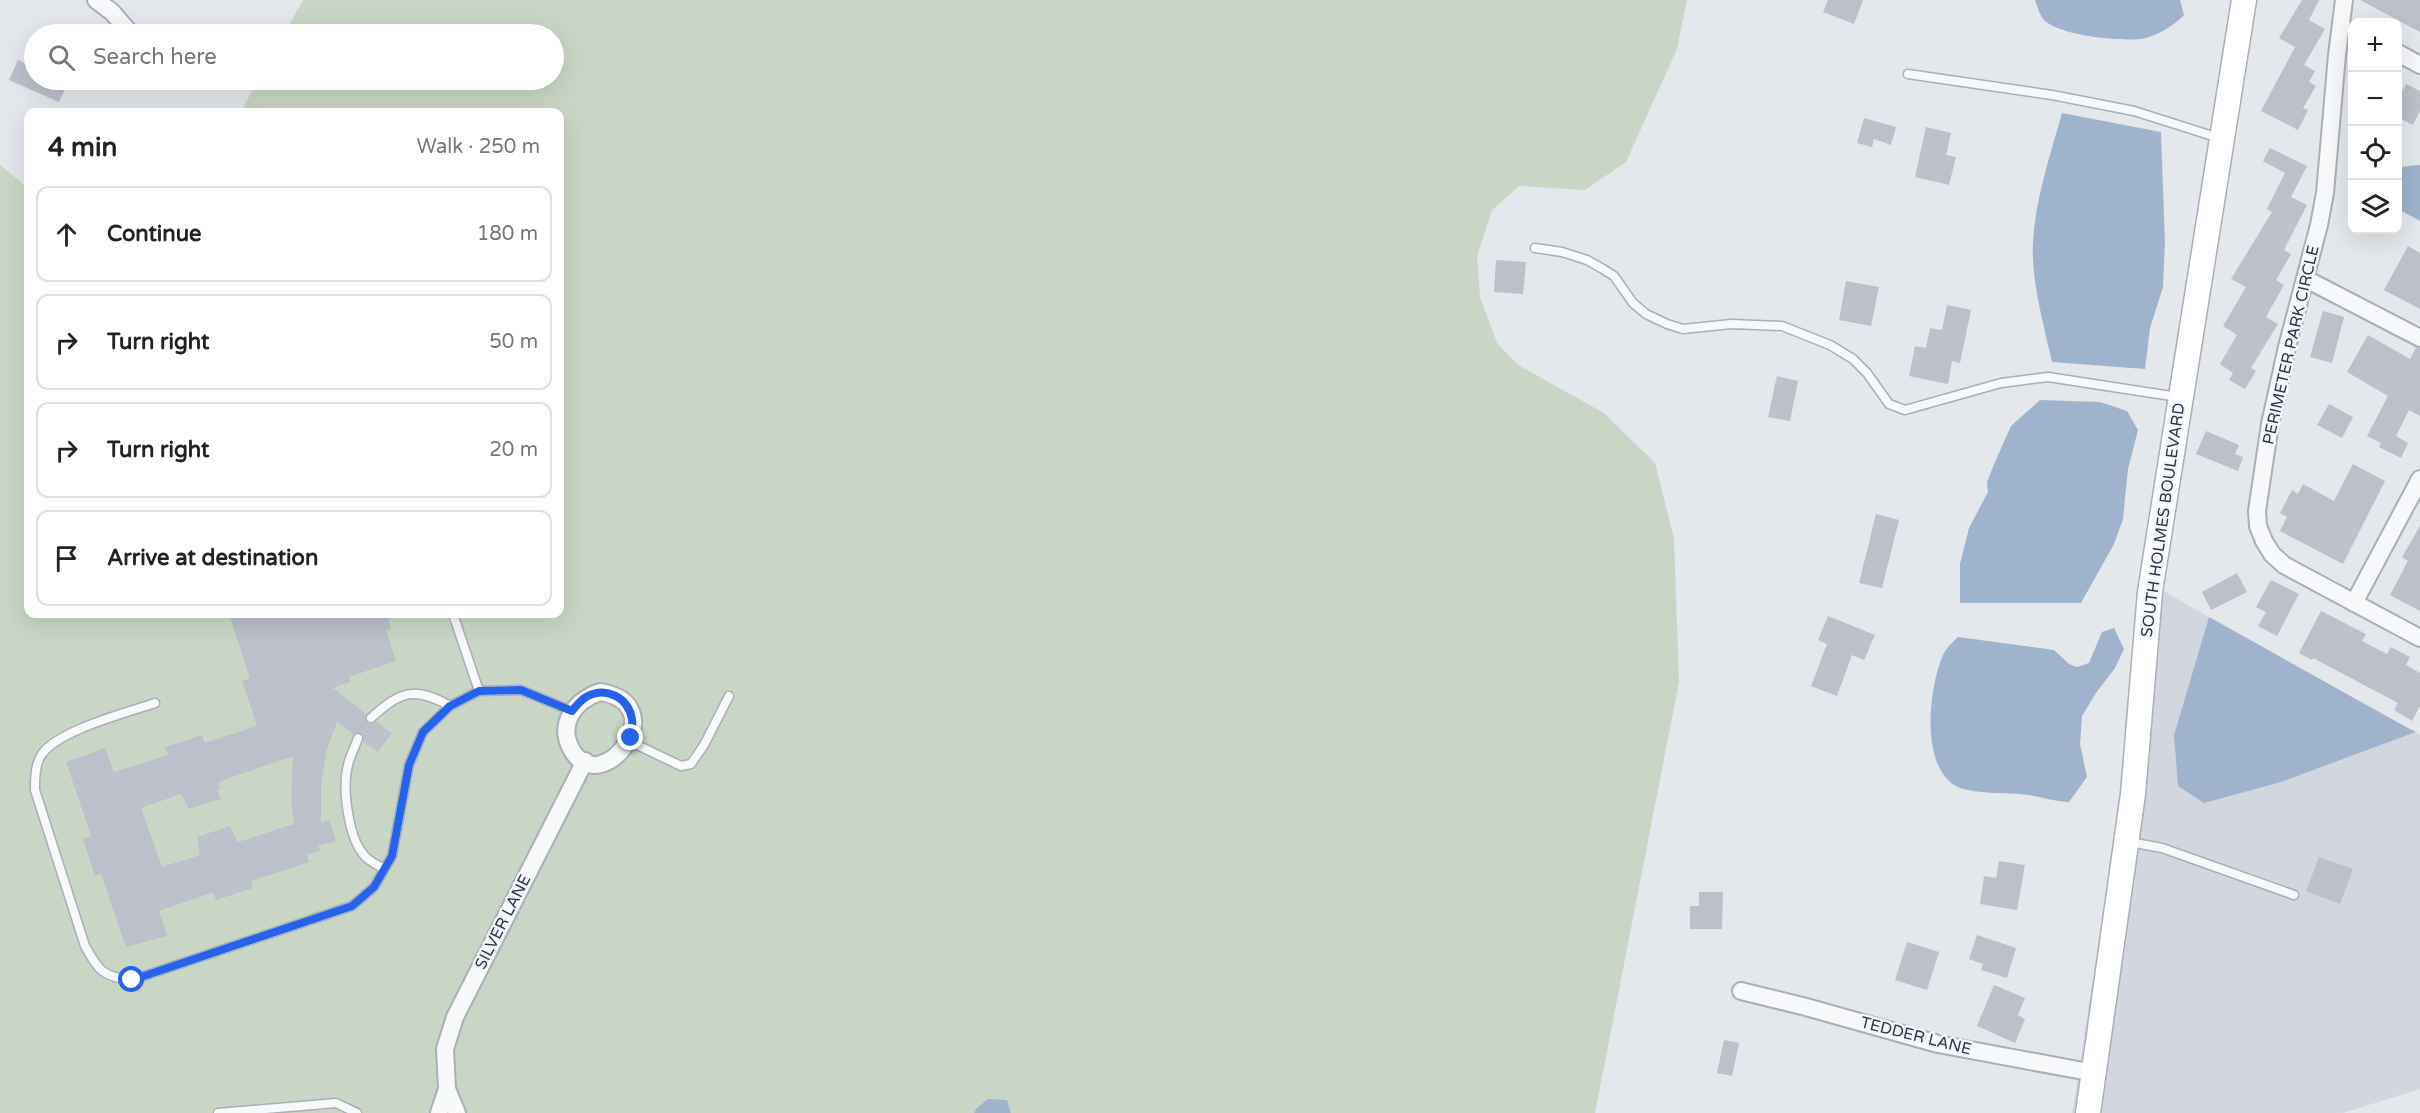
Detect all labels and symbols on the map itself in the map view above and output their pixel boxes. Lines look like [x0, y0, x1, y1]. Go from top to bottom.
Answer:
street label: PERIMETER PARK CIRCLE [2258, 243, 2324, 447]
street label: SOUTH HOLMES BOULEVARD [2137, 402, 2189, 638]
route end [617, 724, 643, 750]
street label: SILVER LANE [471, 871, 535, 973]
route start [118, 966, 144, 992]
street label: TEDDER LANE [1858, 1013, 1974, 1059]

